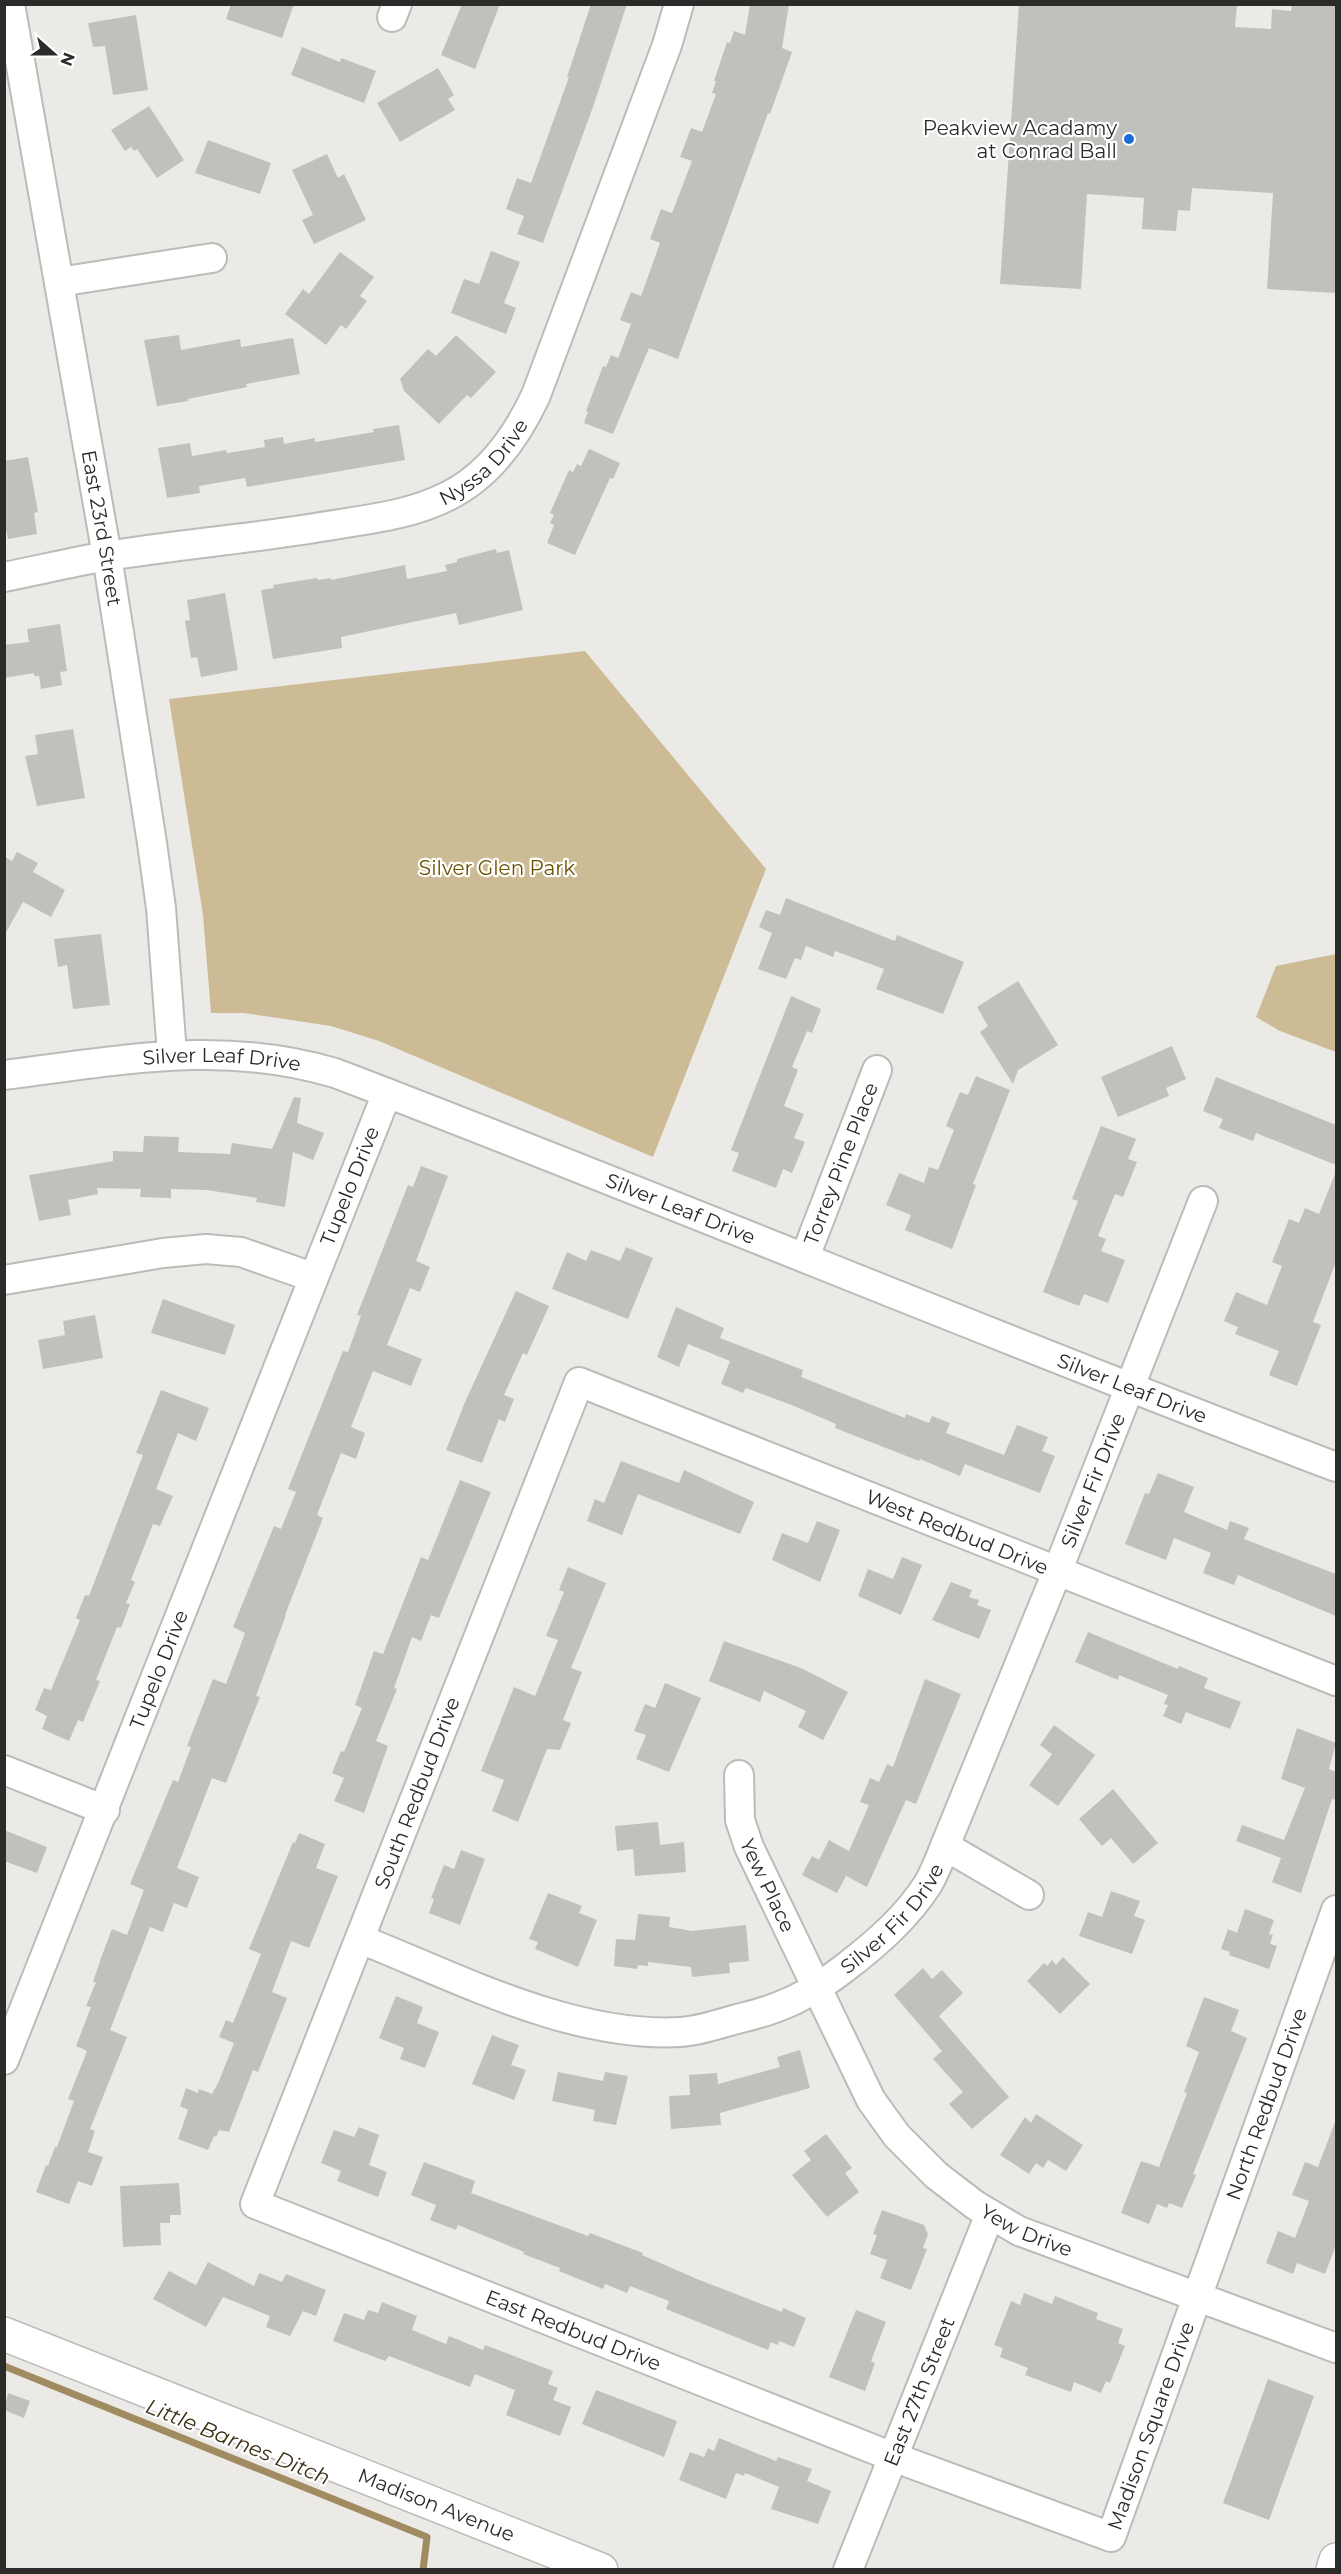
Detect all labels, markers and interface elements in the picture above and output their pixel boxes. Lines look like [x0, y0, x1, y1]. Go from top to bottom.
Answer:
north arrow [24, 24, 84, 84]
text: N [56, 50, 79, 69]
place label: Peakview Acadamy at Conrad Ball [923, 116, 1117, 163]
marker: Peakview Acadamy at Conrad Ball [1122, 132, 1136, 146]
street label: Nyssa Drive [435, 415, 533, 511]
street label: East 23rd Street [77, 448, 127, 608]
park label: Silver Glen Park [419, 856, 575, 880]
street label: Silver Leaf Drive [142, 1043, 303, 1076]
street label: Torrey Pine Place [799, 1079, 883, 1248]
street label: Tupelo Drive [315, 1123, 384, 1249]
street label: Silver Leaf Drive [602, 1168, 759, 1249]
street label: Silver Leaf Drive [1054, 1348, 1210, 1428]
street label: Silver Fir Drive [1056, 1410, 1130, 1551]
street label: West Redbud Drive [862, 1484, 1052, 1580]
street label: Tupelo Drive [125, 1607, 193, 1733]
street label: South Redbud Drive [369, 1694, 465, 1892]
street label: Yew Place [735, 1836, 800, 1936]
street label: Silver Fir Drive [835, 1860, 949, 1979]
street label: North Redbud Drive [1221, 2005, 1312, 2203]
street label: Yew Drive [976, 2199, 1076, 2262]
street label: East Redbud Drive [482, 2285, 665, 2376]
street label: East 27th Street [879, 2314, 960, 2470]
street label: Madison Square Drive [1102, 2319, 1199, 2533]
water label: Little Barnes Ditch [142, 2393, 334, 2490]
street label: Madison Avenue [355, 2463, 518, 2547]

